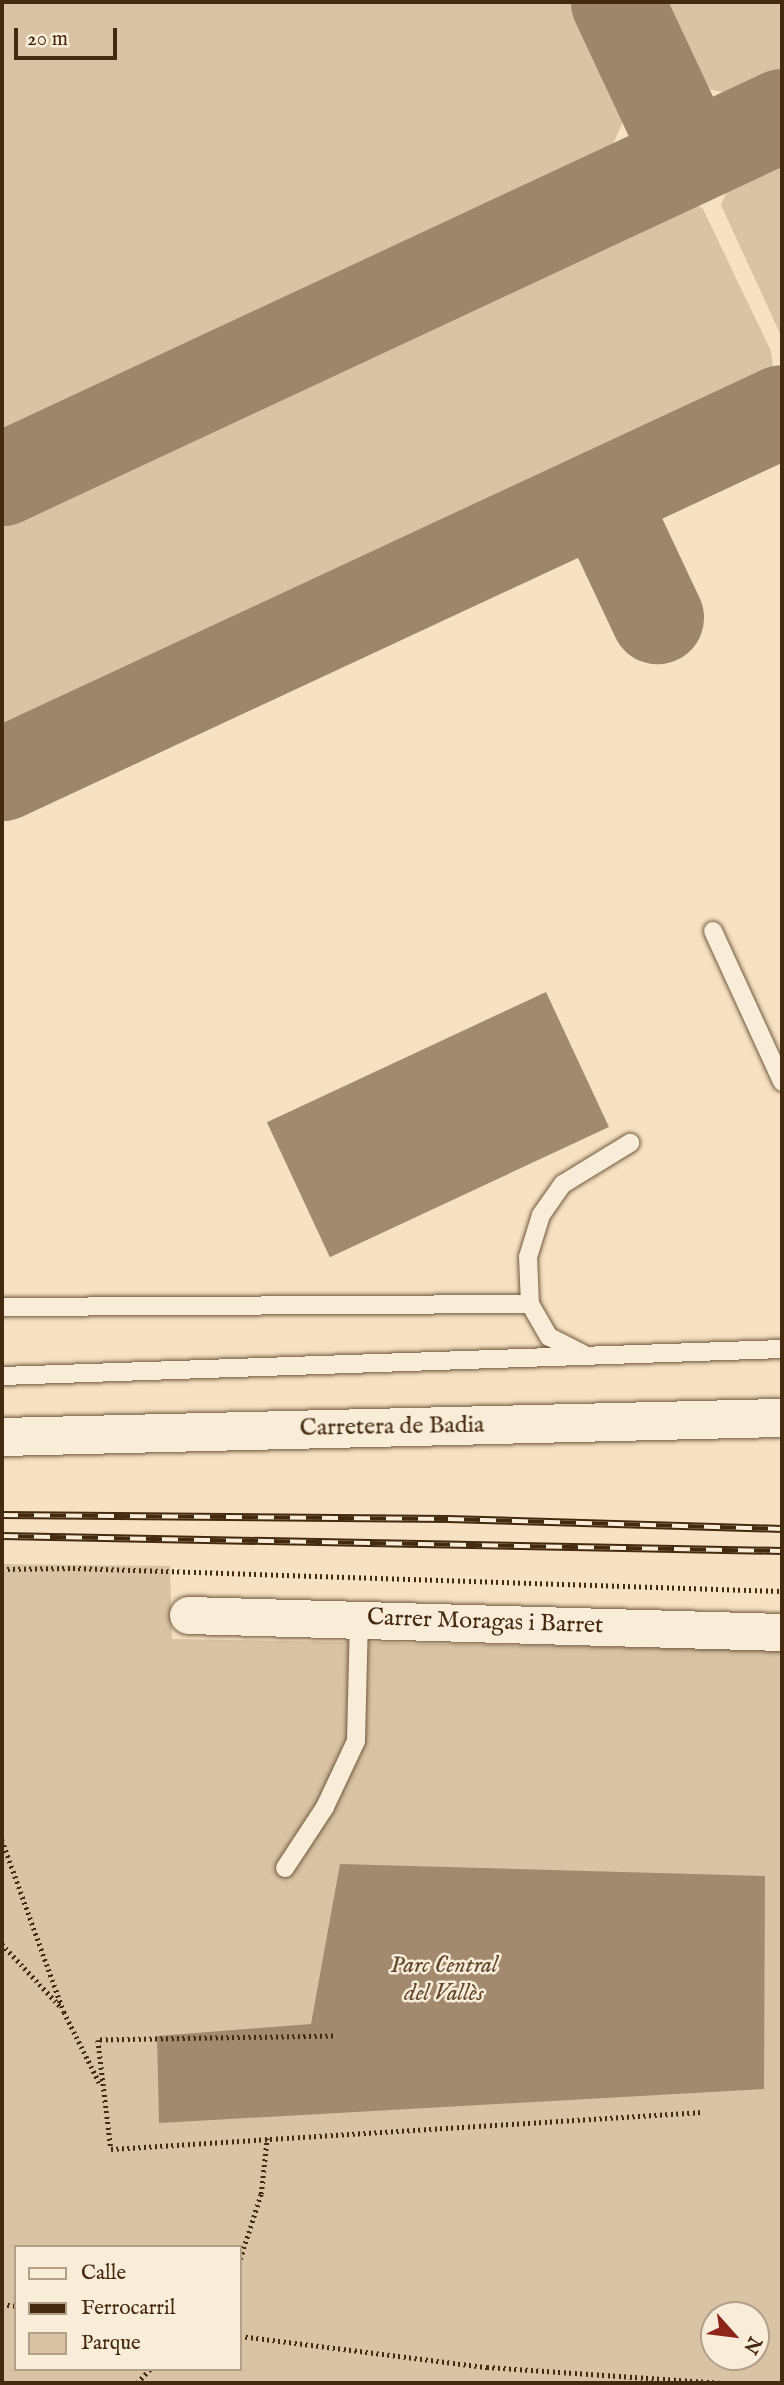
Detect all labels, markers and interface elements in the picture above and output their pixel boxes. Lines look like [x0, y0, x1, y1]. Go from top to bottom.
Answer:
scale bar [18, 14, 121, 58]
text: 20 m [27, 26, 68, 53]
street label: Carretera de Badia [299, 1411, 485, 1443]
street label: Carrer Moragas i Barret [366, 1603, 604, 1641]
park label: Parc Central del Vallès [390, 1952, 498, 2008]
legend [14, 2245, 242, 2371]
text: Calle [81, 2260, 126, 2287]
text: Ferrocarril [81, 2295, 175, 2322]
north arrow [700, 2301, 770, 2371]
text: Parque [81, 2330, 141, 2357]
text: N [737, 2332, 766, 2358]

